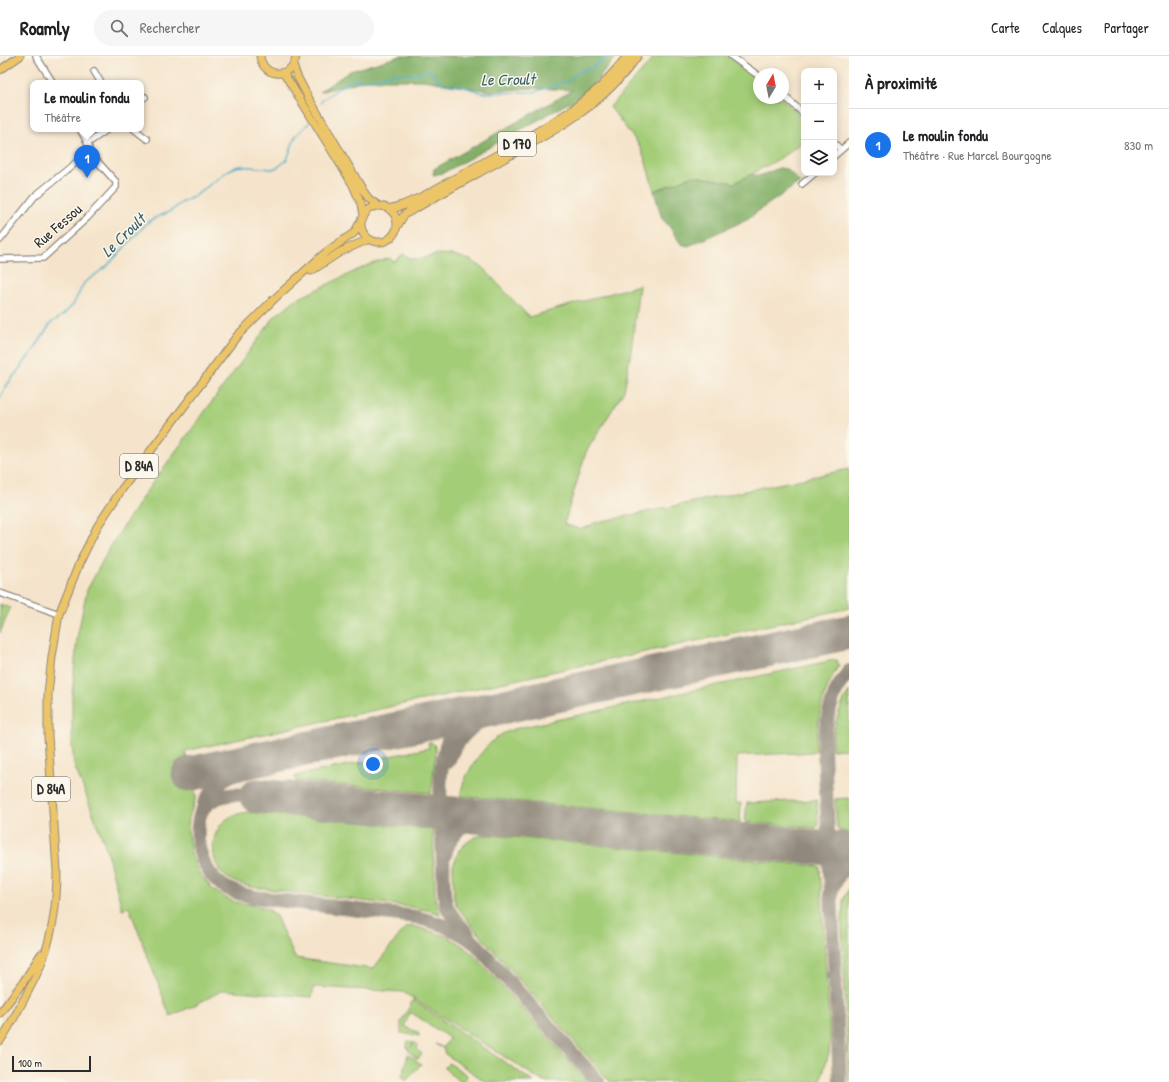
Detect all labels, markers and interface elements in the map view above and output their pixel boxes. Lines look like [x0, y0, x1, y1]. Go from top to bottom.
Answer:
search box [94, 10, 374, 46]
text: Roamly [20, 15, 70, 41]
icon: search [108, 17, 130, 39]
text: Rechercher [140, 17, 200, 38]
text: Carte [991, 18, 1020, 37]
text: Calques [1042, 18, 1082, 37]
text: Partager [1104, 18, 1149, 37]
water label: Le Croult [481, 67, 537, 90]
north arrow [753, 68, 789, 104]
map controls [801, 68, 837, 176]
button: + [801, 68, 837, 104]
text: À proximité [865, 71, 937, 94]
popup [30, 80, 144, 132]
text: Le moulin fondu [45, 87, 129, 108]
button: − [801, 104, 837, 140]
text: Théâtre [45, 108, 81, 126]
text: Le moulin fondu [903, 125, 988, 146]
road number: D 170 [498, 132, 536, 156]
text: 1 [876, 136, 880, 154]
text: 830 m [1124, 136, 1153, 154]
button: layers [801, 140, 837, 176]
pin: 1 [74, 145, 100, 178]
text: Théâtre · Rue Marcel Bourgogne [903, 146, 1052, 164]
street label: Rue Fessou [29, 199, 86, 252]
water label: Le Croult [96, 207, 152, 262]
road number: D 84A [120, 454, 158, 478]
your location [363, 754, 383, 774]
road number: D 84A [32, 777, 70, 801]
scale bar [12, 1054, 91, 1073]
text: 100 m [18, 1056, 42, 1070]

